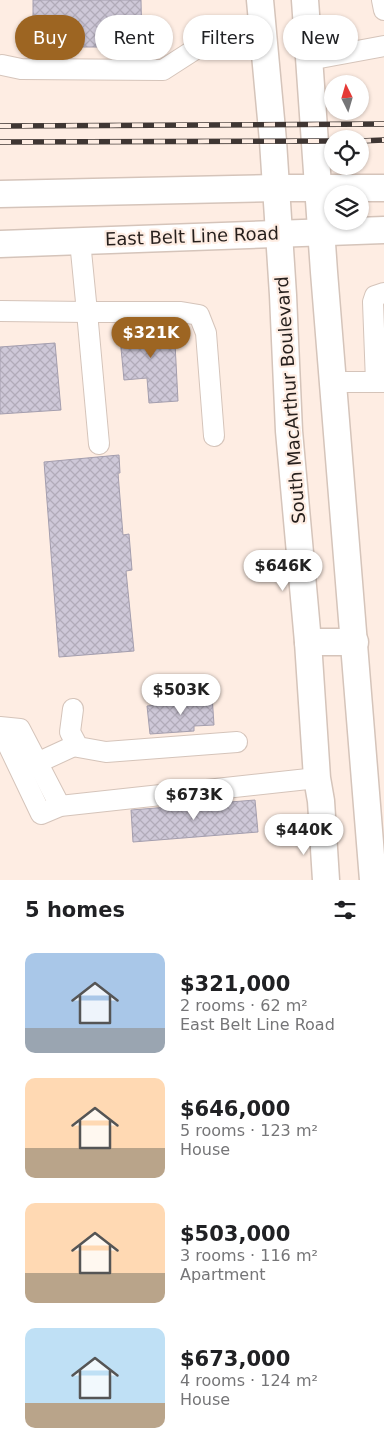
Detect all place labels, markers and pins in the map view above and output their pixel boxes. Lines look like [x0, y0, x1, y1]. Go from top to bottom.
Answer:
pin: $321K [116, 316, 186, 359]
pin: $646K [248, 550, 318, 592]
pin: $503K [146, 674, 216, 716]
pin: $673K [159, 778, 229, 821]
pin: $440K [269, 814, 339, 856]

